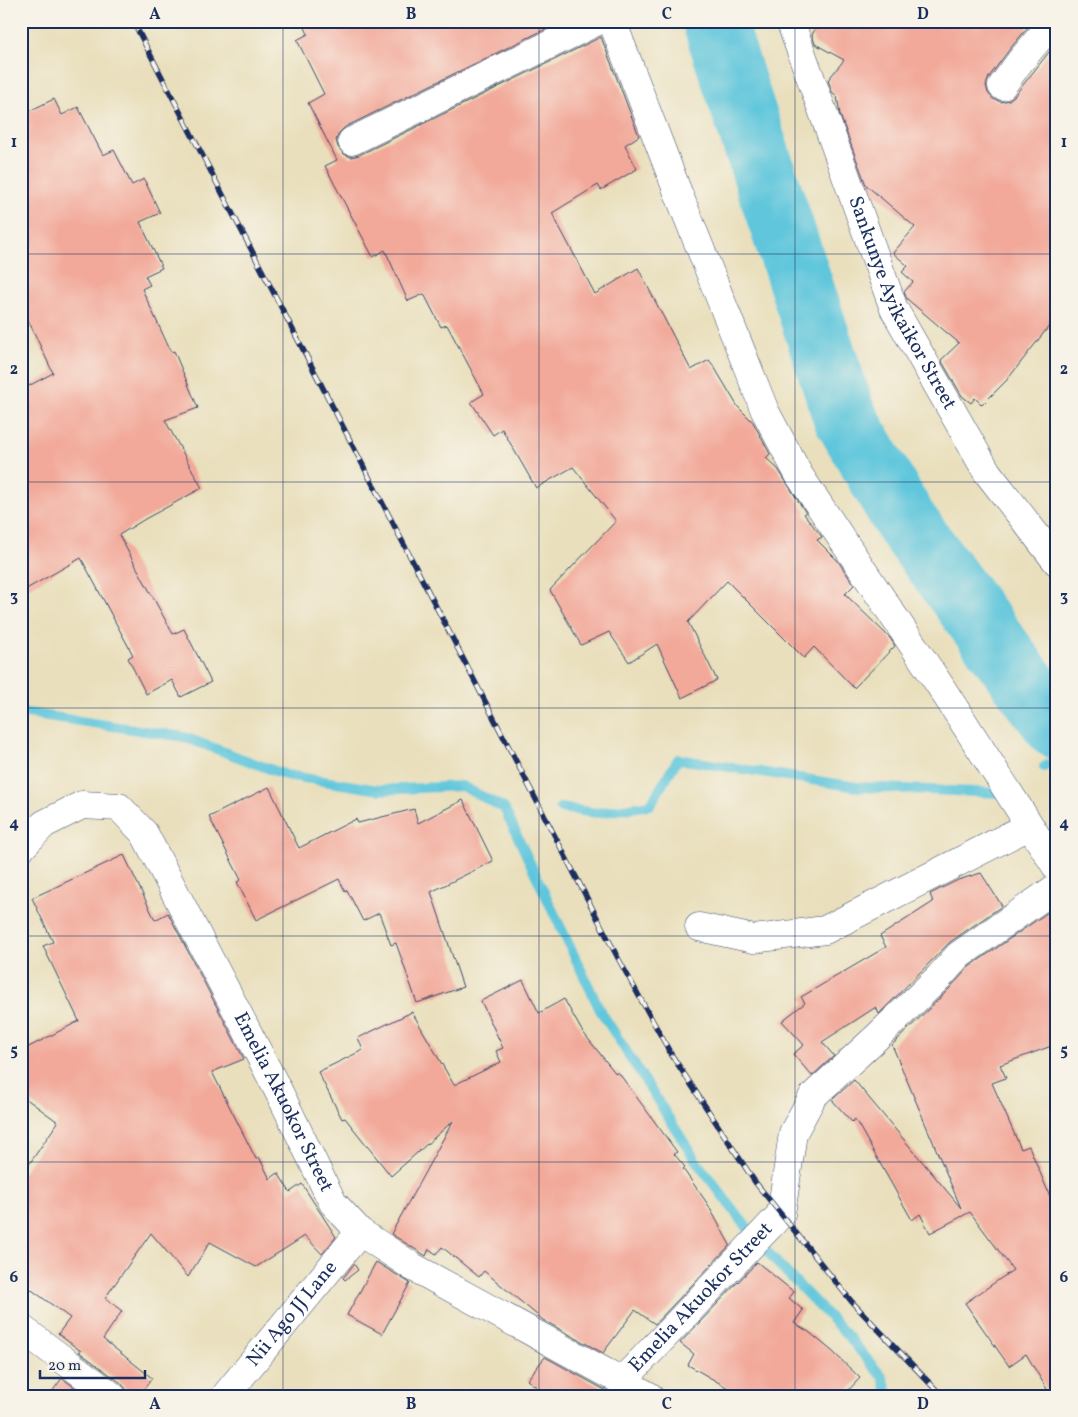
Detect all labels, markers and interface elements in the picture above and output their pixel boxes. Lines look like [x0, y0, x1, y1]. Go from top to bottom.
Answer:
text: A [149, 4, 161, 26]
text: B [406, 4, 417, 26]
text: C [662, 4, 672, 26]
text: D [917, 4, 929, 26]
text: 1 [11, 132, 17, 154]
text: 1 [1061, 132, 1067, 154]
street label: Sankunye Ayikaikor Street [840, 193, 963, 415]
text: 2 [10, 359, 18, 381]
text: 2 [1060, 359, 1068, 381]
text: 3 [10, 586, 18, 608]
text: 3 [1060, 586, 1068, 608]
text: 4 [9, 813, 19, 835]
text: 4 [1059, 813, 1069, 835]
street label: Emelia Akuokor Street [226, 1008, 340, 1197]
text: 5 [10, 1040, 18, 1062]
text: 5 [1060, 1040, 1068, 1062]
street label: Emelia Akuokor Street [623, 1216, 780, 1379]
street label: Nii Ago JJ Lane [240, 1255, 344, 1373]
text: 6 [10, 1267, 19, 1289]
text: 6 [1060, 1267, 1069, 1289]
scale bar [40, 1347, 145, 1379]
text: 20 m [48, 1356, 81, 1377]
text: A [149, 1394, 161, 1416]
text: B [406, 1394, 417, 1416]
text: C [662, 1394, 672, 1416]
text: D [917, 1394, 929, 1416]

